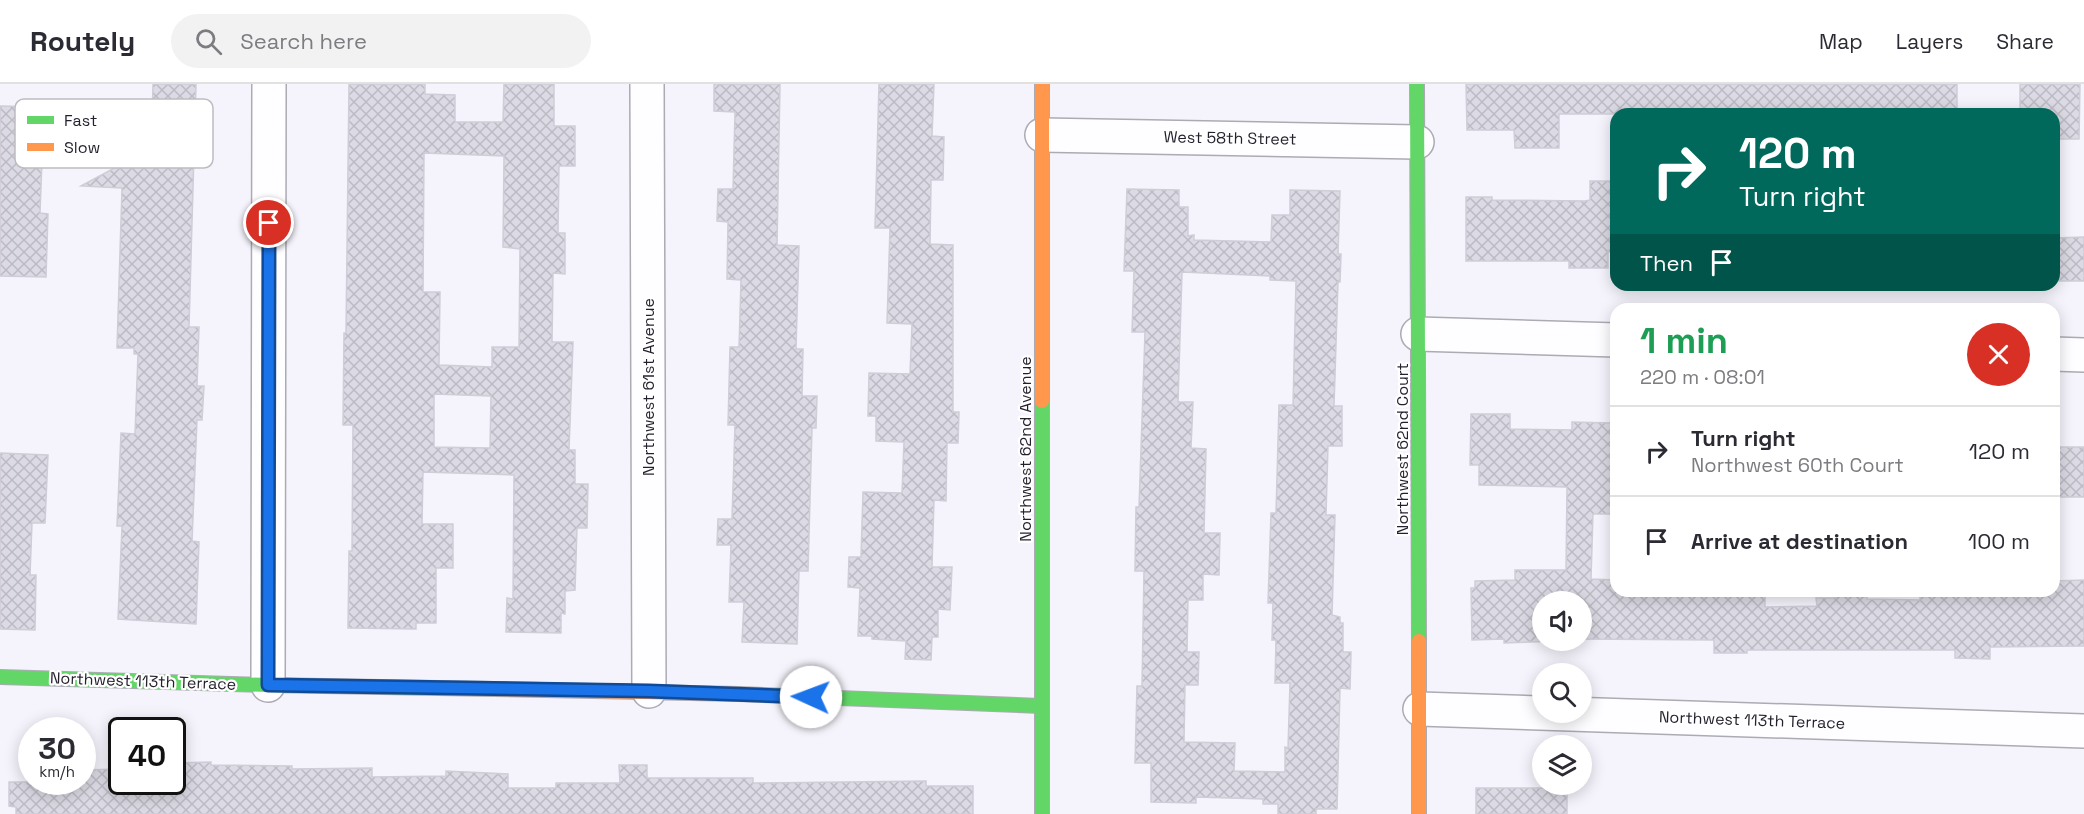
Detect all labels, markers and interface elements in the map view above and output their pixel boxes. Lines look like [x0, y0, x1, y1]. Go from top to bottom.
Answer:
search box [171, 14, 591, 68]
text: Routely [30, 23, 135, 59]
icon: search [192, 25, 225, 58]
text: Search here [240, 27, 367, 55]
text: Map [1819, 28, 1863, 55]
text: Layers [1896, 28, 1963, 55]
text: Share [1996, 28, 2054, 55]
legend [15, 99, 213, 168]
text: Fast [64, 110, 97, 131]
street label: West 58th Street [1163, 126, 1297, 150]
text: 120 m [1739, 127, 1857, 180]
icon: right [1640, 132, 1718, 210]
text: Slow [64, 137, 100, 158]
text: Turn right [1739, 179, 1866, 214]
pin [243, 197, 294, 248]
icon: arrive [252, 206, 285, 239]
icon: arrive [1705, 246, 1738, 279]
text: Then [1640, 249, 1693, 277]
street label: Northwest 61st Avenue [638, 298, 659, 476]
text: 1 min [1640, 318, 1728, 364]
button: close [1967, 323, 2030, 386]
street label: Northwest 62nd Avenue [1015, 356, 1036, 542]
street label: Northwest 62nd Court [1392, 363, 1413, 535]
text: 220 m · 08:01 [1640, 364, 1765, 390]
text: Turn right [1691, 424, 1796, 452]
icon: right [1640, 435, 1673, 468]
text: 120 m [1969, 437, 2030, 465]
text: Northwest 60th Court [1691, 452, 1904, 478]
icon: arrive [1640, 525, 1673, 558]
text: Arrive at destination [1691, 527, 1908, 555]
text: 100 m [1968, 527, 2030, 555]
map controls [1532, 591, 1592, 795]
button: sound [1532, 591, 1592, 651]
button: search [1532, 663, 1592, 723]
position arrow [779, 665, 843, 729]
street label: Northwest 113th Terrace [49, 667, 237, 695]
street label: Northwest 113th Terrace [1658, 706, 1846, 734]
speed limit sign: 40 [108, 717, 186, 795]
text: 30 [38, 729, 76, 768]
button: layers [1532, 735, 1592, 795]
text: km/h [39, 762, 75, 781]

